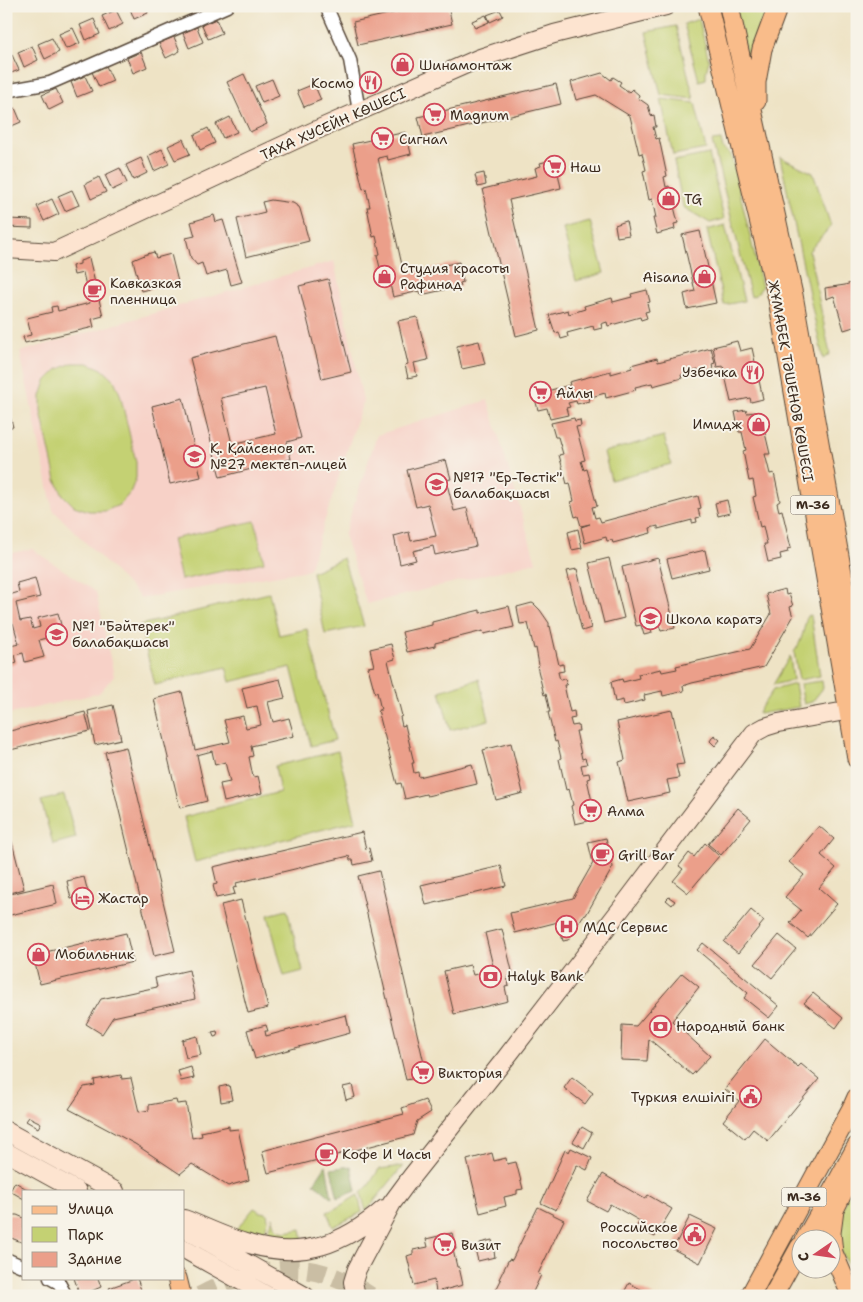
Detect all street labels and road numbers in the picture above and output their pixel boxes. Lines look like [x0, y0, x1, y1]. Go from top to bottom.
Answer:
street label: ТАХА ХУСЕЙН КӨШЕСІ [258, 84, 409, 164]
street label: ЖҰМАБЕК ТӘШЕНОВ КӨШЕСІ [764, 279, 818, 484]
road number: M-36 [790, 496, 836, 514]
road number: M-36 [782, 1188, 826, 1206]

